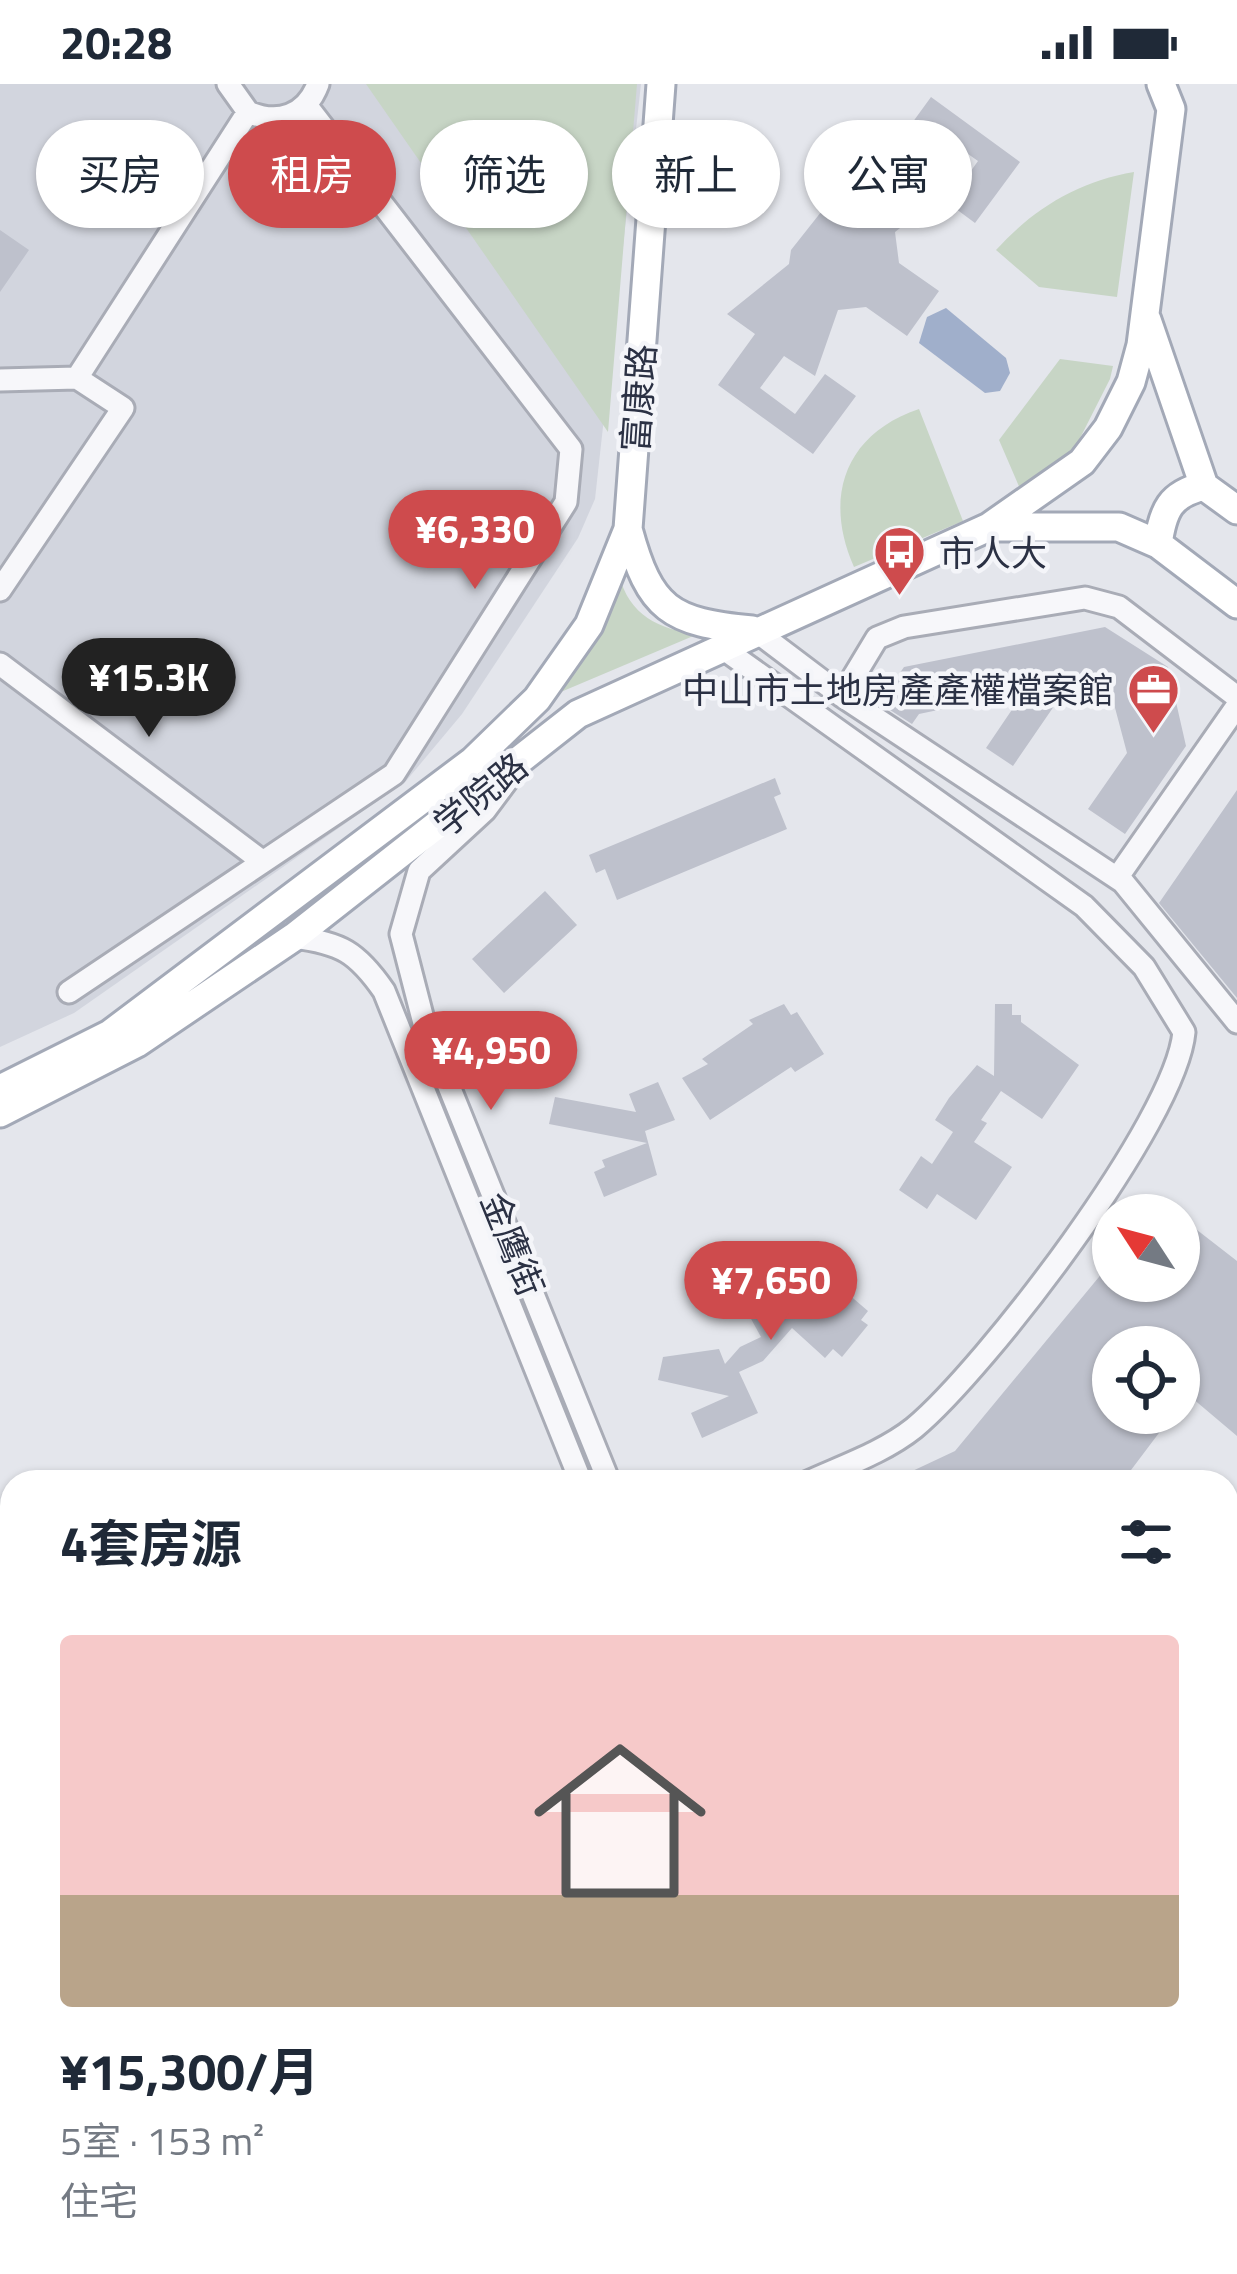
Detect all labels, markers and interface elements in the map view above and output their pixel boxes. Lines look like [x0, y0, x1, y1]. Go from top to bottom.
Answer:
text: 20:28 [60, 8, 172, 76]
chip: 买房 [36, 120, 204, 228]
chip: 租房 [228, 120, 396, 228]
chip: 筛选 [420, 120, 588, 228]
chip: 新上 [612, 120, 780, 228]
chip: 公寓 [804, 120, 972, 228]
street label: 富康路 [607, 342, 669, 454]
pin: ¥6,330 [377, 490, 573, 592]
text: ¥6,330 [415, 499, 535, 558]
bus stop icon: 市人大 [872, 524, 928, 598]
place label: 市人大 [939, 525, 1047, 580]
pin: ¥15.3K [51, 638, 247, 740]
text: ¥15.3K [89, 647, 209, 706]
office icon: 中山市土地房產產權檔案館 [1125, 661, 1181, 735]
place label: 中山市土地房產產權檔案館 [682, 662, 1114, 717]
street label: 学院路 [421, 739, 539, 849]
pin: ¥4,950 [393, 1011, 589, 1113]
text: ¥4,950 [431, 1020, 551, 1079]
street label: 金鹰街 [467, 1184, 559, 1304]
north arrow [1092, 1194, 1200, 1302]
map controls [1092, 1194, 1200, 1434]
pin: ¥7,650 [673, 1241, 869, 1343]
text: ¥7,650 [711, 1250, 831, 1309]
button: locate [1092, 1326, 1200, 1434]
text: 4套房源 [60, 1504, 242, 1582]
icon: filters [1113, 1509, 1179, 1575]
icon: home [512, 1713, 728, 1929]
text: ¥15,300/月 [60, 2032, 320, 2110]
text: 5室 · 153 m² [60, 2111, 264, 2170]
text: 住宅 [60, 2171, 138, 2230]

